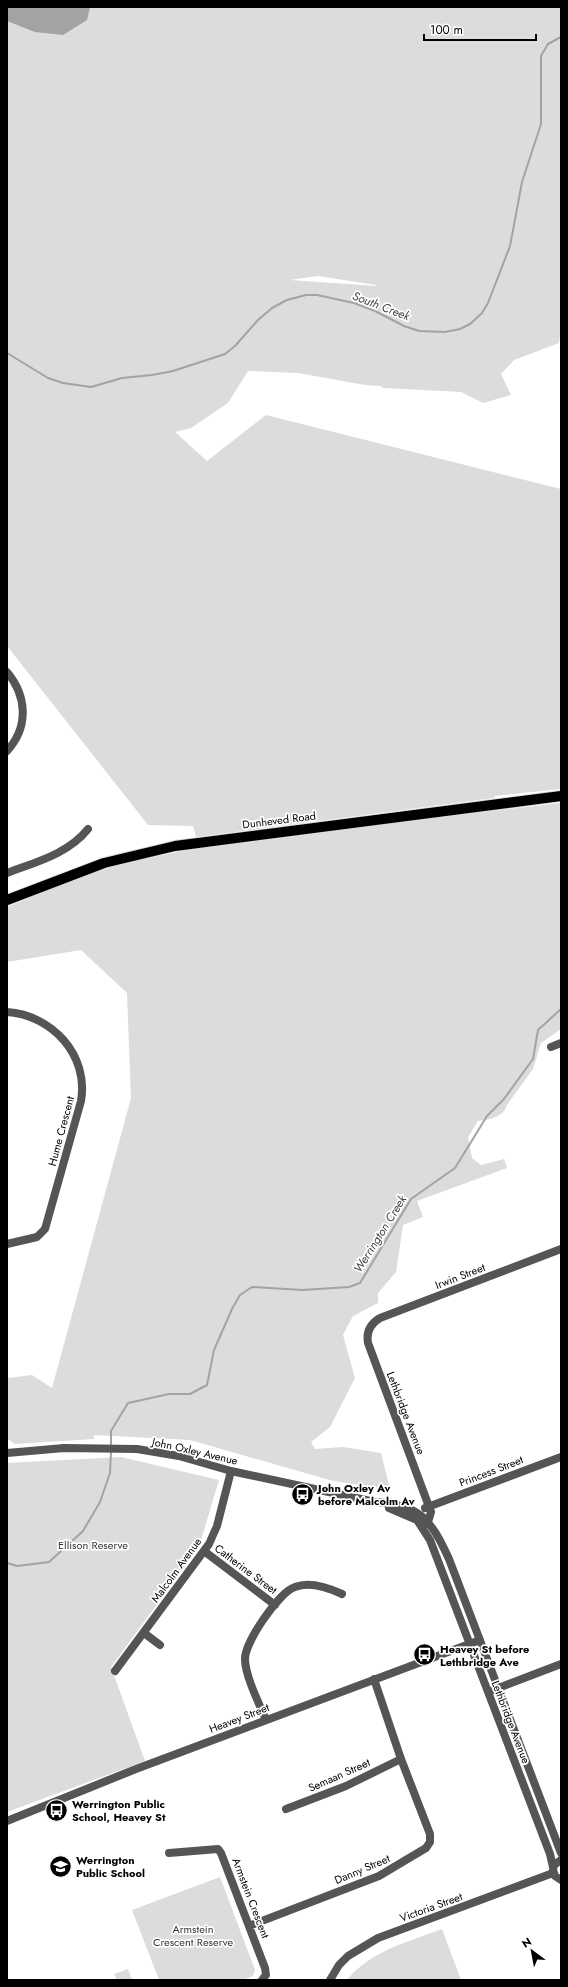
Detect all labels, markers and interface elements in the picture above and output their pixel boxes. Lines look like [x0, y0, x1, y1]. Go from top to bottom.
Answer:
scale bar [424, 16, 536, 42]
text: 100 m [430, 21, 463, 39]
water label: South Creek [350, 287, 413, 326]
street label: Dunheved Road [241, 808, 317, 832]
street label: Hume Crescent [44, 1094, 78, 1168]
water label: Werrington Creek [349, 1191, 411, 1276]
street label: Irwin Street [433, 1259, 488, 1293]
street label: Lethbridge Avenue [383, 1369, 429, 1457]
street label: John Oxley Avenue [149, 1433, 240, 1469]
street label: Princess Street [457, 1451, 526, 1491]
place label: John Oxley Av before Malcolm Av [316, 1480, 415, 1509]
bus stop icon: John Oxley Av before Malcolm Av [290, 1481, 316, 1507]
street label: Malcolm Avenue [147, 1534, 205, 1606]
park label: Ellison Reserve [58, 1537, 128, 1553]
street label: Catherine Street [211, 1540, 281, 1598]
place label: Heavey St before Lethbridge Ave [440, 1641, 529, 1670]
bus stop icon: Heavey St before Lethbridge Ave [411, 1642, 437, 1668]
street label: Lethbridge Avenue [488, 1678, 534, 1766]
street label: Heavey Street [207, 1699, 272, 1737]
street label: Semaan Street [306, 1754, 373, 1796]
place label: Werrington Public School, Heavey St [72, 1796, 166, 1825]
bus stop icon: Werrington Public School, Heavey St [44, 1797, 70, 1823]
street label: Danny Street [332, 1850, 392, 1888]
place label: Werrington Public School [76, 1852, 145, 1881]
school or university icon: Werrington Public School [48, 1853, 74, 1879]
street label: Armstein Crescent [228, 1856, 274, 1941]
street label: Victoria Street [397, 1888, 465, 1926]
park label: Armstein Crescent Reserve [153, 1921, 233, 1950]
north arrow [512, 1931, 552, 1971]
text: N [519, 1933, 535, 1952]

